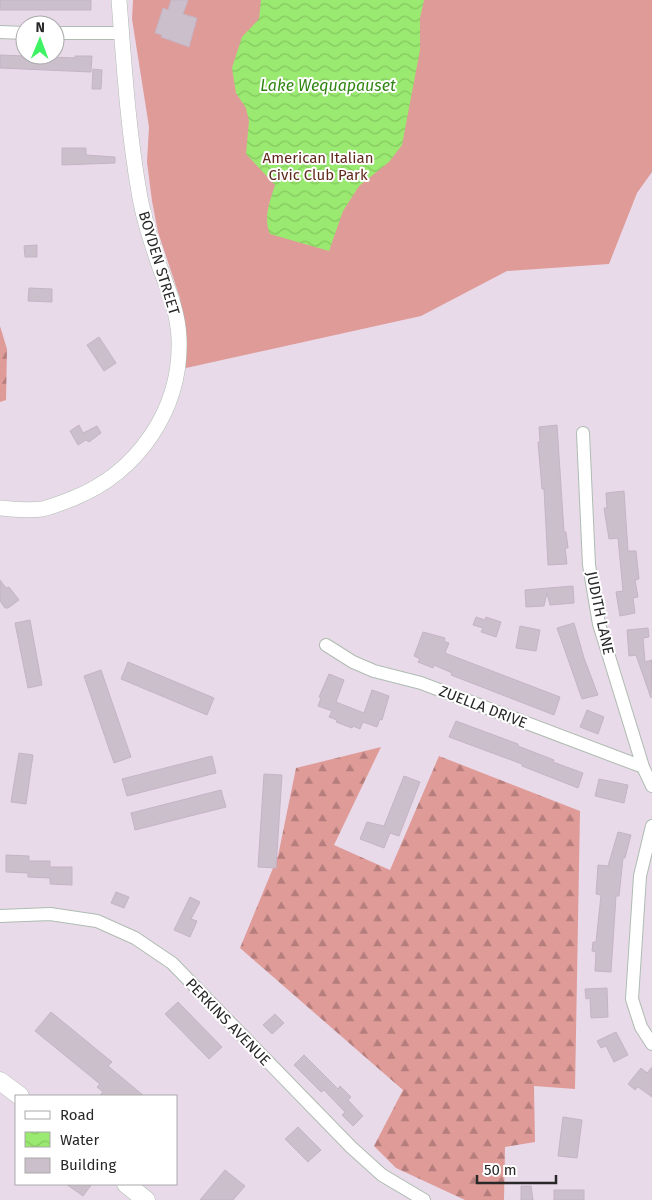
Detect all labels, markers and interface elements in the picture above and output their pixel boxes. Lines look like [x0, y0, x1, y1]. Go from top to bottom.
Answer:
north arrow [15, 15, 65, 65]
text: N [35, 19, 45, 36]
water label: Lake Wequapauset [260, 76, 396, 95]
park label: American Italian Civic Club Park [263, 149, 373, 184]
street label: BOYDEN STREET [135, 209, 183, 317]
street label: JUDITH LANE [582, 570, 618, 656]
street label: ZUELLA DRIVE [437, 682, 529, 732]
street label: PERKINS AVENUE [182, 975, 274, 1069]
legend [15, 1095, 178, 1185]
text: Road [60, 1106, 95, 1124]
text: Water [60, 1131, 99, 1149]
scale bar [477, 1152, 556, 1184]
text: Building [60, 1156, 116, 1174]
text: 50 m [484, 1161, 517, 1179]

